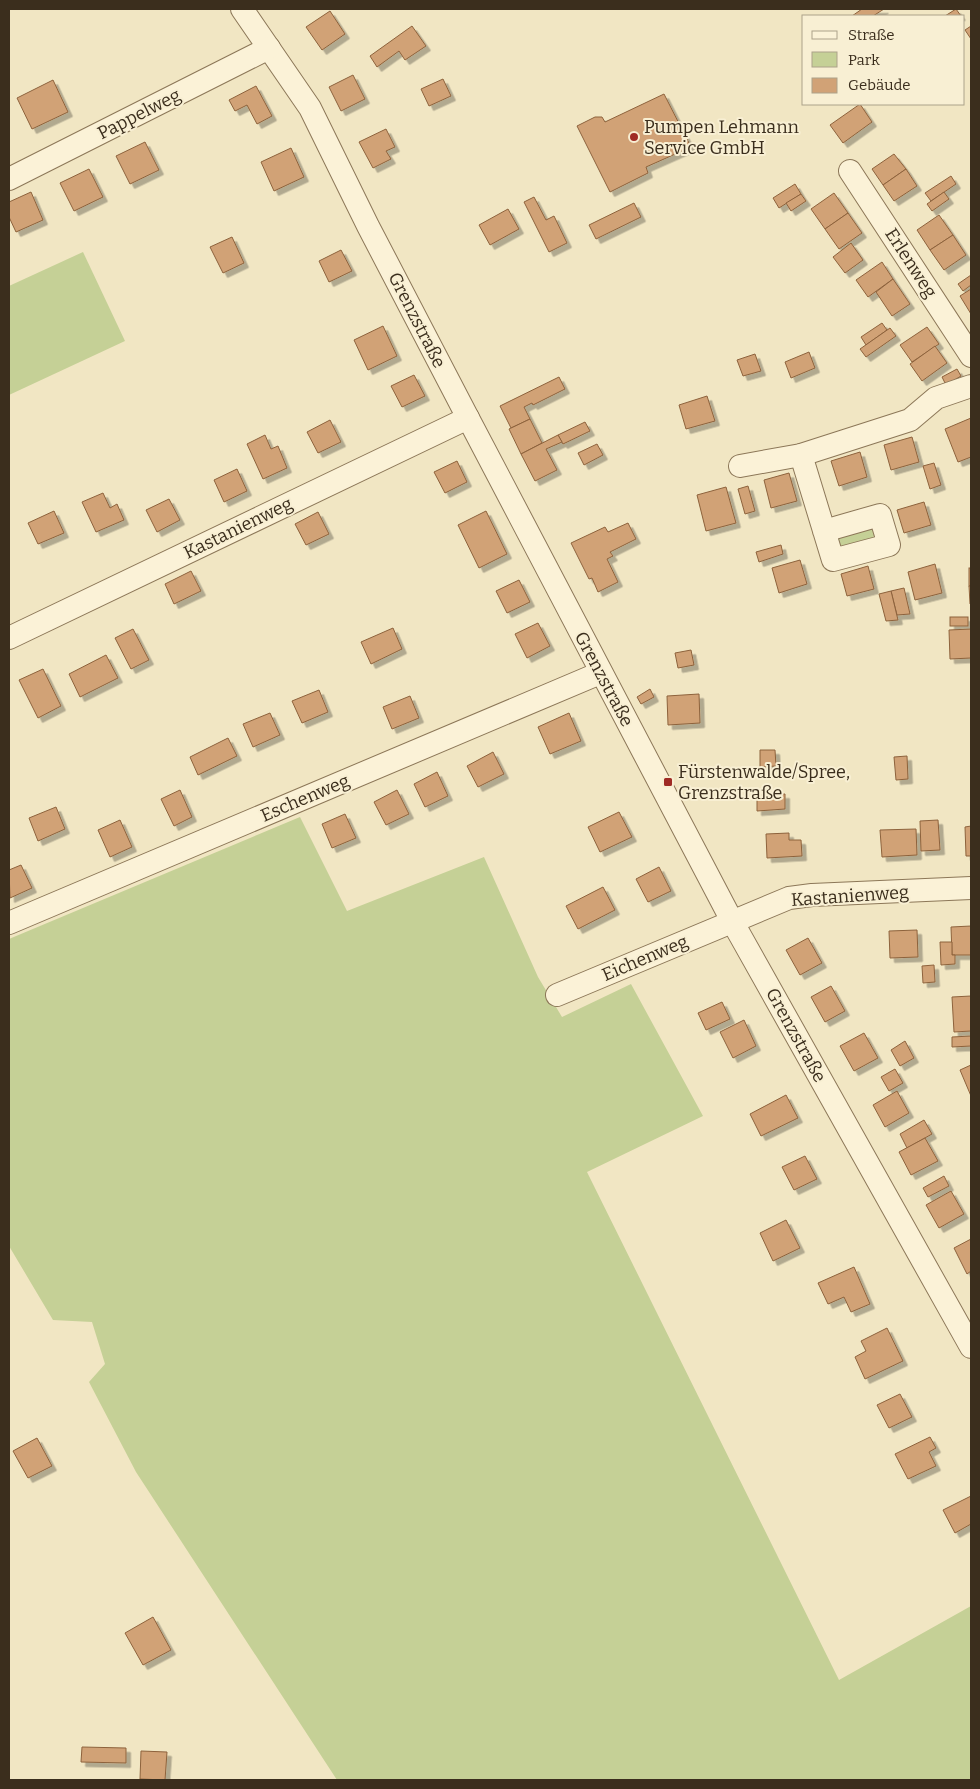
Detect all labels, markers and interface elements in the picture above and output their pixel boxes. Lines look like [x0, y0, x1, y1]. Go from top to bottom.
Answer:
legend [802, 15, 965, 105]
text: Straße [848, 26, 894, 44]
text: Park [848, 51, 880, 69]
text: Gebäude [848, 76, 911, 94]
street label: Pappelweg [94, 84, 184, 144]
place label: Pumpen Lehmann Service GmbH [644, 116, 800, 159]
marker: Pumpen Lehmann Service GmbH [628, 131, 640, 143]
street label: Erlenweg [880, 224, 942, 302]
street label: Grenzstraße [384, 269, 450, 371]
street label: Kastanienweg [180, 492, 296, 564]
street label: Grenzstraße [570, 628, 638, 730]
place label: Fürstenwalde/Spree, Grenzstraße [678, 761, 850, 804]
street label: Eschenweg [257, 769, 353, 827]
marker: Fürstenwalde/Spree, Grenzstraße [662, 776, 674, 788]
street label: Kastanienweg [790, 881, 910, 911]
street label: Eichenweg [599, 930, 691, 986]
street label: Grenzstraße [761, 984, 831, 1086]

